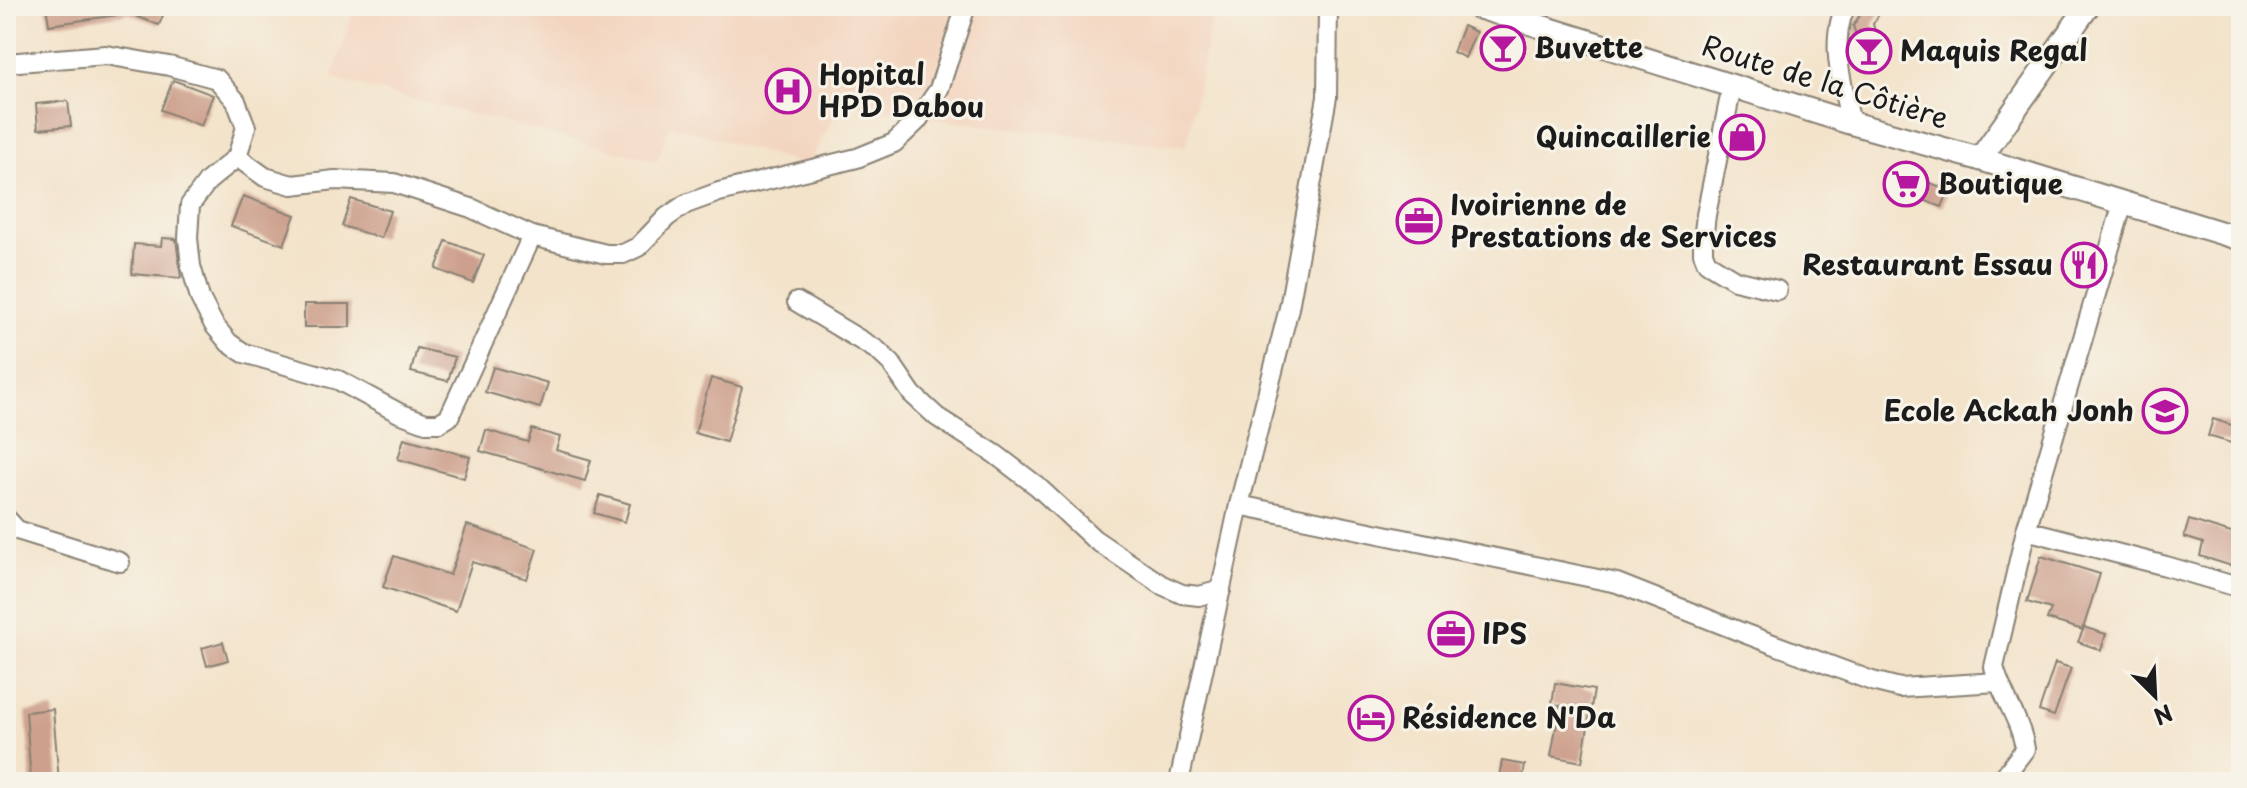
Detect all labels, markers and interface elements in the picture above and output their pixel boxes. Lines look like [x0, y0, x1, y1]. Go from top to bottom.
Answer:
street label: Route de la Côtière [1697, 23, 1954, 138]
bar icon: Buvette [1479, 24, 1527, 72]
place label: Buvette [1534, 25, 1643, 68]
bar icon: Maquis Regal [1845, 27, 1893, 75]
place label: Maquis Regal [1900, 28, 2088, 71]
place label: Hopital HPD Dabou [819, 52, 984, 127]
hospital icon: Hopital HPD Dabou [764, 67, 812, 115]
shop icon: Quincaillerie [1718, 113, 1766, 161]
place label: Quincaillerie [1536, 114, 1711, 157]
supermarket icon: Boutique [1882, 160, 1930, 208]
place label: Boutique [1937, 161, 2063, 204]
place label: Ivoirienne de Prestations de Services [1450, 182, 1777, 257]
office icon: Ivoirienne de Prestations de Services [1395, 197, 1443, 245]
restaurant icon: Restaurant Essau [2060, 241, 2108, 289]
place label: Restaurant Essau [1802, 242, 2053, 285]
school or university icon: Ecole Ackah Jonh [2141, 387, 2189, 435]
place label: Ecole Ackah Jonh [1884, 388, 2134, 431]
office icon: IPS [1427, 610, 1475, 658]
place label: IPS [1482, 611, 1527, 654]
north arrow [2115, 656, 2195, 736]
hotel icon: Résidence N'Da [1347, 694, 1395, 742]
place label: Résidence N'Da [1402, 695, 1616, 738]
text: N [2149, 697, 2178, 734]

